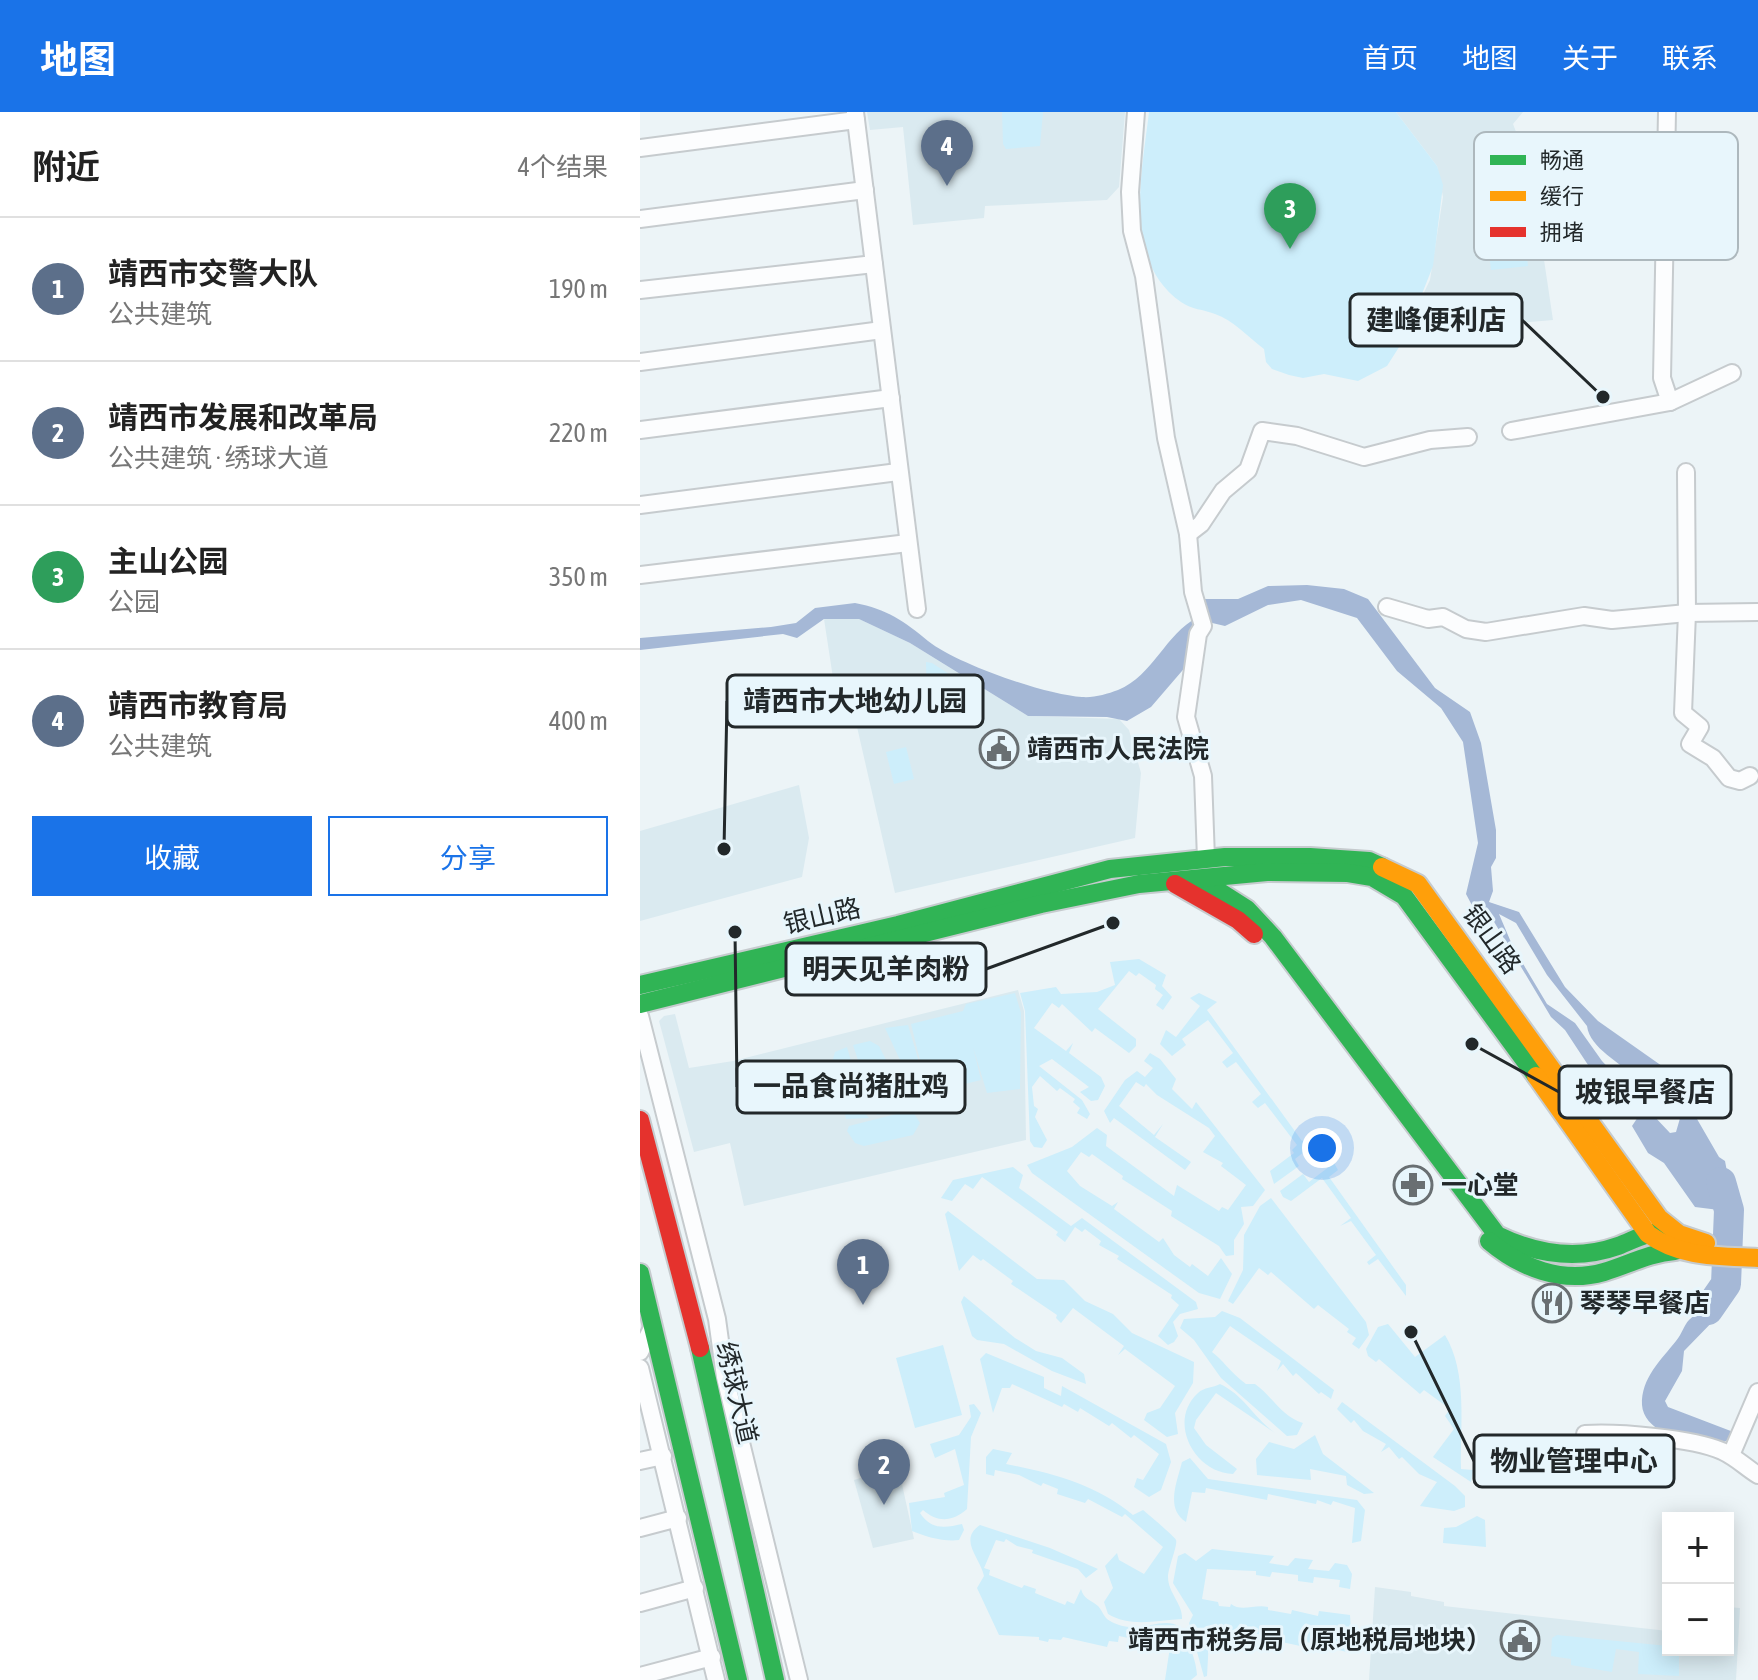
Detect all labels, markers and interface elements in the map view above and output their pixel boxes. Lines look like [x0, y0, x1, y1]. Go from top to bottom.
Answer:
text: 地图 [40, 38, 116, 81]
text: 首页 [1362, 42, 1418, 74]
text: 地图 [1462, 42, 1518, 74]
text: 关于 [1562, 42, 1618, 74]
text: 联系 [1662, 42, 1718, 74]
pin: 4 [921, 120, 973, 186]
legend [1474, 132, 1738, 260]
text: 附近 [32, 147, 100, 186]
text: 畅通 [1540, 147, 1584, 173]
text: 4个结果 [518, 152, 608, 182]
pin: 3 [1264, 183, 1316, 249]
text: 缓行 [1540, 183, 1584, 209]
text: 拥堵 [1540, 219, 1584, 245]
text: 靖西市交警大队 [108, 256, 318, 290]
text: 1 [52, 274, 64, 304]
text: 190 m [549, 274, 608, 304]
callout: 建峰便利店 [1350, 294, 1522, 346]
text: 公共建筑 [108, 299, 212, 329]
text: 建峰便利店 [1366, 304, 1506, 336]
text: 靖西市发展和改革局 [108, 400, 378, 434]
text: 2 [52, 418, 64, 448]
text: 220 m [549, 418, 608, 448]
text: 公共建筑 · 绣球大道 [108, 443, 329, 473]
text: 主山公园 [108, 544, 228, 578]
text: 3 [52, 562, 64, 592]
text: 350 m [549, 562, 608, 592]
text: 公园 [108, 587, 160, 617]
callout: 靖西市大地幼儿园 [727, 675, 983, 727]
text: 靖西市大地幼儿园 [743, 685, 967, 717]
text: 靖西市教育局 [108, 688, 288, 722]
text: 4 [52, 706, 64, 736]
text: 400 m [549, 706, 608, 736]
public building icon: 靖西市人民法院 [978, 728, 1020, 770]
text: 公共建筑 [108, 731, 212, 761]
place label: 靖西市人民法院 [1027, 734, 1209, 764]
button: 收藏 [32, 816, 312, 896]
button: 分享 [328, 816, 608, 896]
street label: 银山路 [781, 893, 863, 939]
street label: 银山路 [1457, 899, 1527, 979]
callout: 明天见羊肉粉 [786, 943, 986, 995]
text: 明天见羊肉粉 [802, 953, 970, 985]
callout: 一品食尚猪肚鸡 [737, 1061, 965, 1113]
callout: 坡银早餐店 [1559, 1066, 1731, 1118]
text: 一品食尚猪肚鸡 [753, 1070, 949, 1102]
text: 坡银早餐店 [1575, 1076, 1715, 1108]
your location [1302, 1128, 1342, 1168]
pharmacy icon: 一心堂 [1392, 1164, 1434, 1206]
place label: 一心堂 [1441, 1170, 1519, 1200]
pin: 1 [837, 1239, 889, 1305]
restaurant icon: 琴琴早餐店 [1531, 1282, 1573, 1324]
place label: 琴琴早餐店 [1580, 1288, 1710, 1318]
street label: 绣球大道 [711, 1339, 763, 1447]
callout: 物业管理中心 [1474, 1435, 1674, 1487]
pin: 2 [858, 1439, 910, 1505]
text: 物业管理中心 [1490, 1445, 1658, 1477]
map controls [1662, 1512, 1734, 1656]
button: + [1662, 1512, 1734, 1584]
button: − [1662, 1584, 1734, 1656]
public building icon: 靖西市税务局（原地税局地块） [1499, 1619, 1541, 1661]
place label: 靖西市税务局（原地税局地块） [1128, 1625, 1492, 1655]

